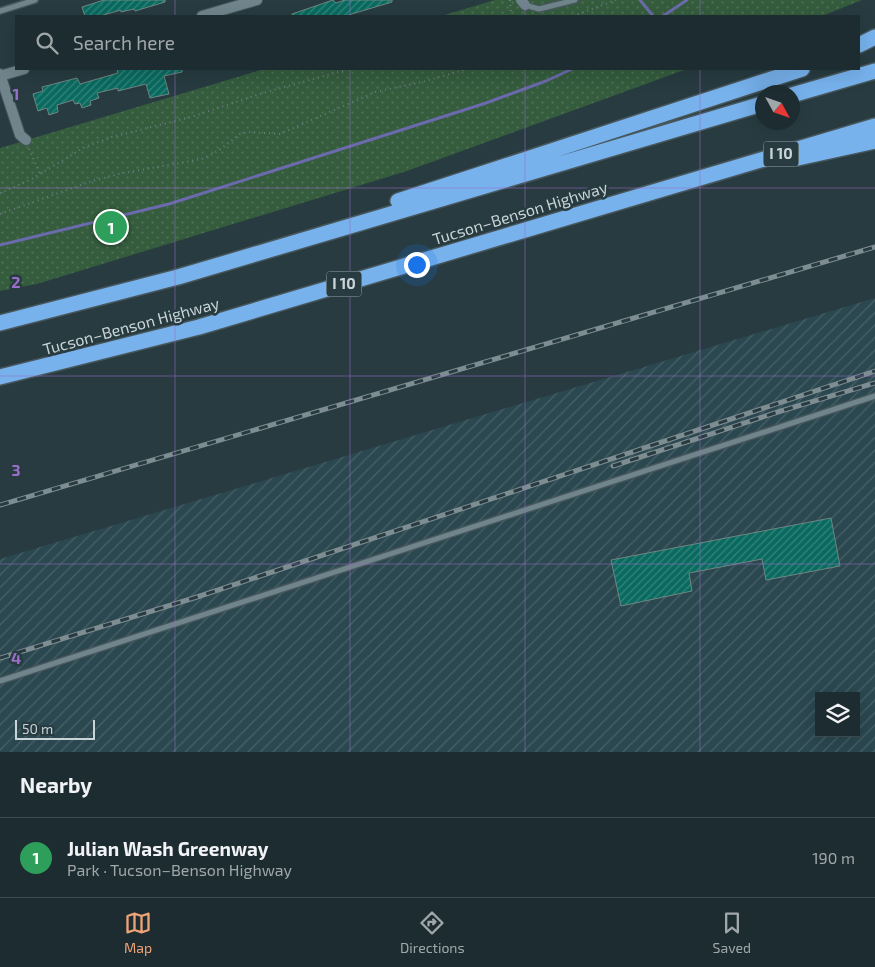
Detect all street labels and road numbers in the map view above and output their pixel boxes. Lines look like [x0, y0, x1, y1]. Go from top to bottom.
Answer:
road number: I 10 [764, 142, 798, 166]
street label: Tucson–Benson Highway [430, 177, 610, 248]
road number: I 10 [326, 272, 362, 296]
street label: Tucson–Benson Highway [41, 293, 222, 358]

